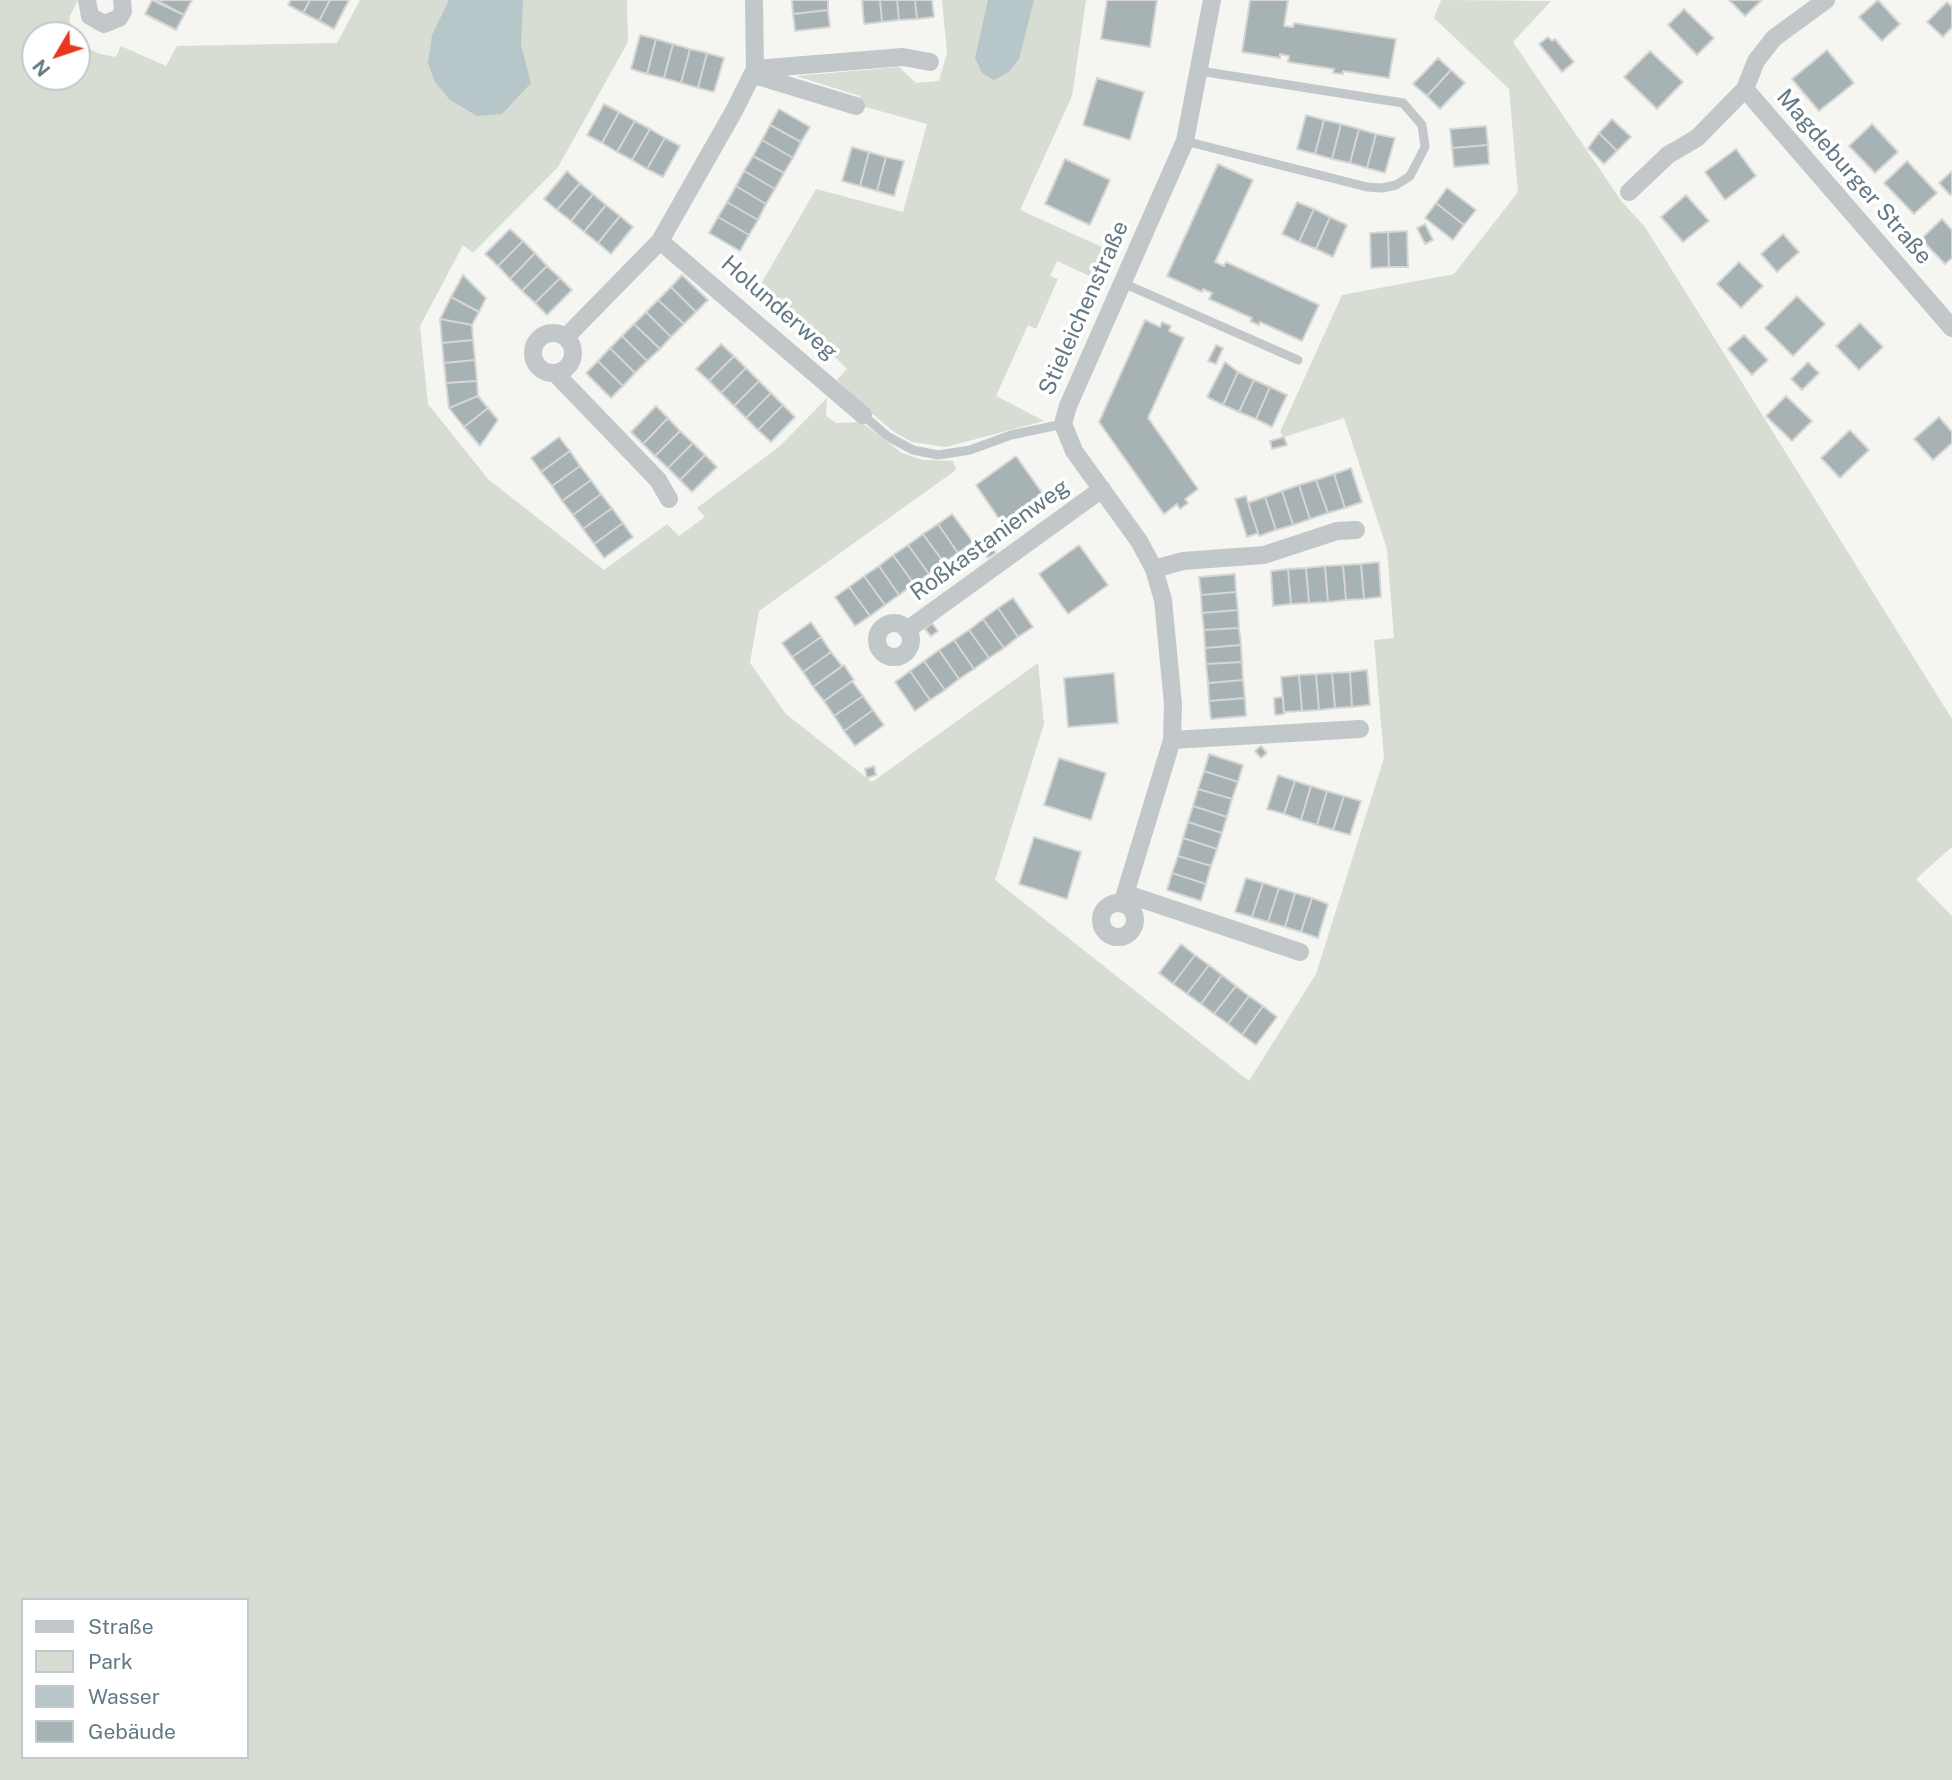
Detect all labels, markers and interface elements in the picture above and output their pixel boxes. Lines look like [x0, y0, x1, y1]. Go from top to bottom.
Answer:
north arrow [21, 21, 91, 91]
text: N [28, 55, 54, 81]
street label: Magdeburger Straße [1770, 84, 1938, 270]
street label: Stieleichenstraße [1033, 217, 1135, 399]
street label: Holunderweg [715, 250, 843, 366]
street label: Roßkastanienweg [905, 473, 1075, 607]
legend [21, 1598, 248, 1759]
text: Straße [88, 1614, 154, 1639]
text: Park [88, 1649, 133, 1674]
text: Wasser [88, 1684, 160, 1709]
text: Gebäude [88, 1719, 176, 1744]

